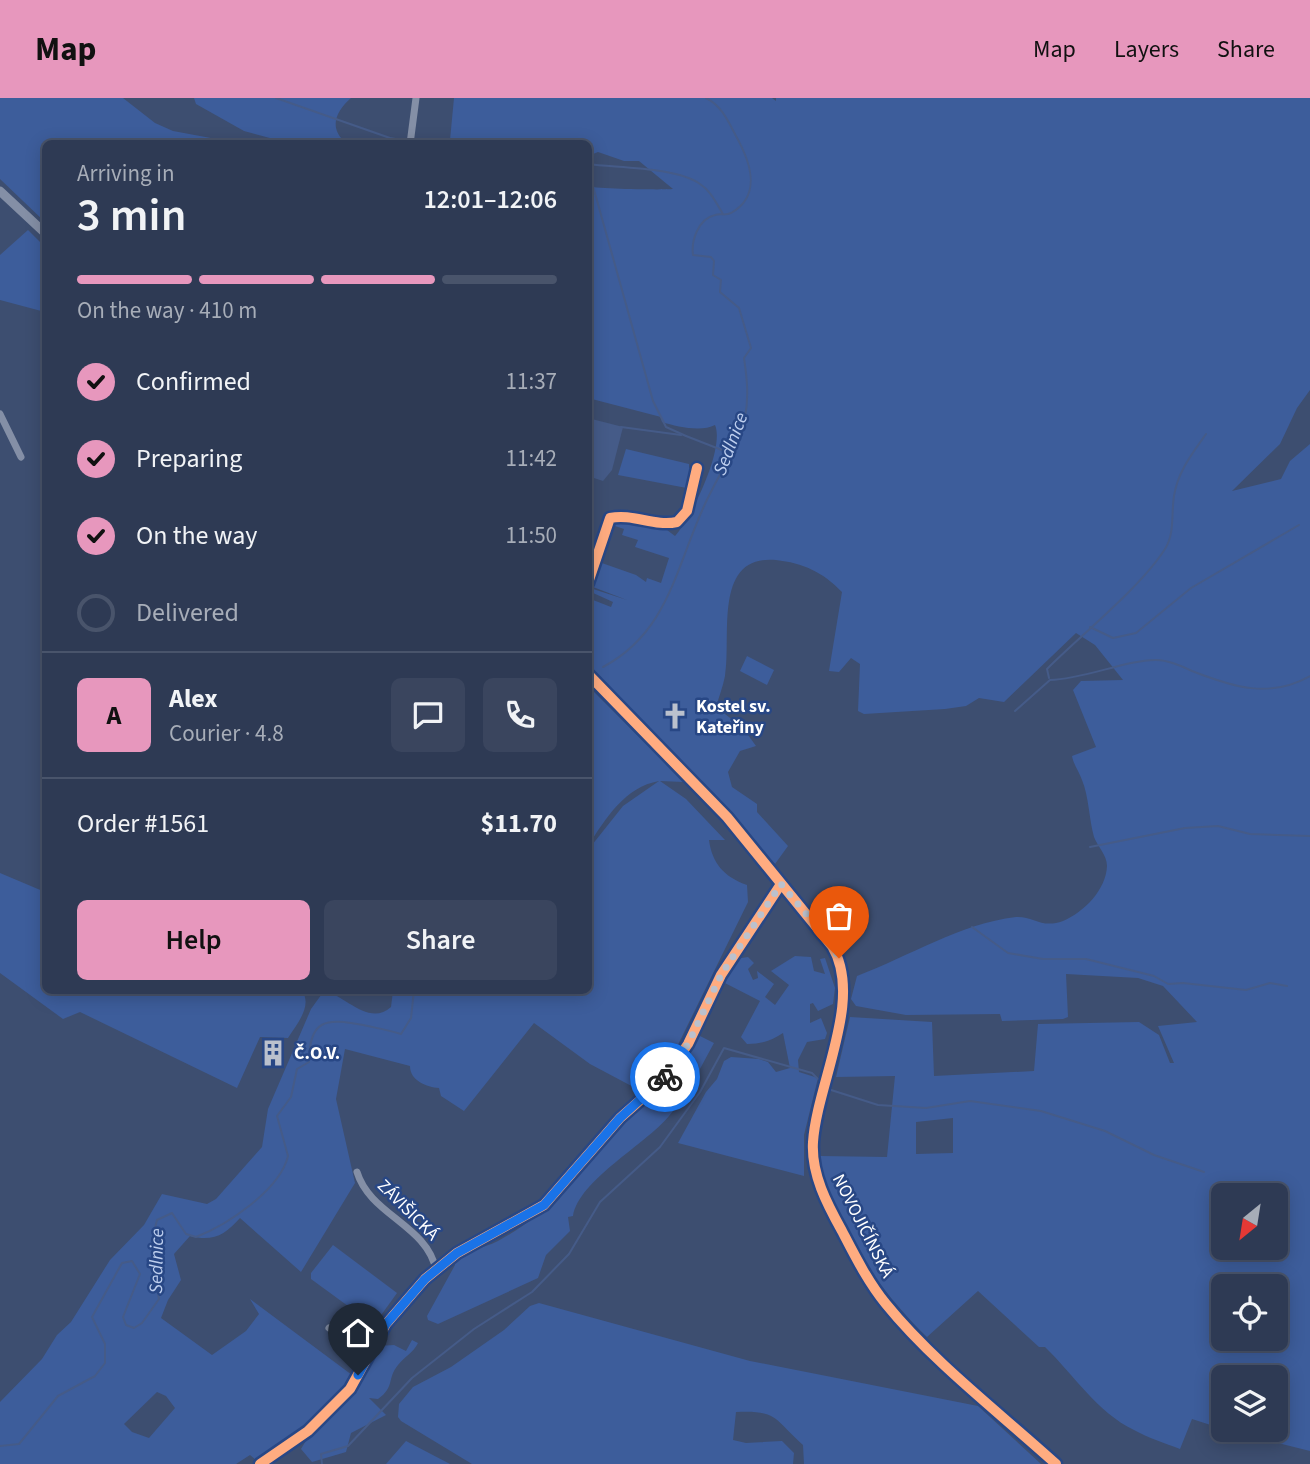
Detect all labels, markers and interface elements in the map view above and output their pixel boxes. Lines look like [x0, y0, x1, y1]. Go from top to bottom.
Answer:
text: Map [35, 26, 96, 73]
text: Map [1033, 32, 1076, 67]
text: Layers [1114, 32, 1179, 67]
text: Share [1217, 32, 1275, 67]
text: Arriving in [77, 157, 175, 190]
text: 12:01–12:06 [424, 181, 557, 218]
text: 3 min [77, 183, 186, 248]
text: On the way · 410 m [77, 294, 257, 327]
icon: check [77, 363, 115, 401]
text: Confirmed [136, 363, 251, 400]
text: 11:37 [506, 365, 557, 398]
water label: Sedlnice [707, 409, 755, 479]
icon: check [77, 440, 115, 478]
text: Preparing [136, 440, 242, 477]
text: 11:42 [506, 442, 557, 475]
icon: check [77, 517, 115, 555]
text: On the way [136, 517, 257, 554]
text: 11:50 [506, 519, 557, 552]
text: Delivered [136, 594, 239, 631]
button: chat [391, 678, 465, 752]
button: phone [483, 678, 557, 752]
text: Alex [169, 680, 218, 717]
place label: Kostel sv. Kateřiny [696, 694, 771, 740]
text: A [107, 697, 121, 734]
church icon: Kostel sv. Kateřiny [660, 701, 690, 731]
text: Courier · 4.8 [169, 717, 284, 750]
text: Order #1561 [77, 805, 209, 842]
text: $11.70 [481, 805, 557, 842]
pin [809, 886, 869, 958]
icon: bag [820, 897, 858, 935]
button: Help [77, 900, 310, 980]
button: Share [324, 900, 557, 980]
building icon: Č.O.V. [258, 1038, 288, 1068]
place label: Č.O.V. [294, 1041, 340, 1066]
courier [630, 1042, 700, 1112]
icon: bike [646, 1058, 684, 1096]
street label: NOVOJIČÍNSKÁ [826, 1170, 900, 1282]
street label: ZÁVIŠICKÁ [372, 1174, 444, 1246]
north arrow [1211, 1183, 1288, 1260]
map controls [1211, 1183, 1288, 1442]
water label: Sedlnice [143, 1228, 171, 1294]
button: locate [1211, 1274, 1288, 1351]
pin [328, 1303, 388, 1375]
icon: home [339, 1314, 377, 1352]
button: layers [1211, 1365, 1288, 1442]

